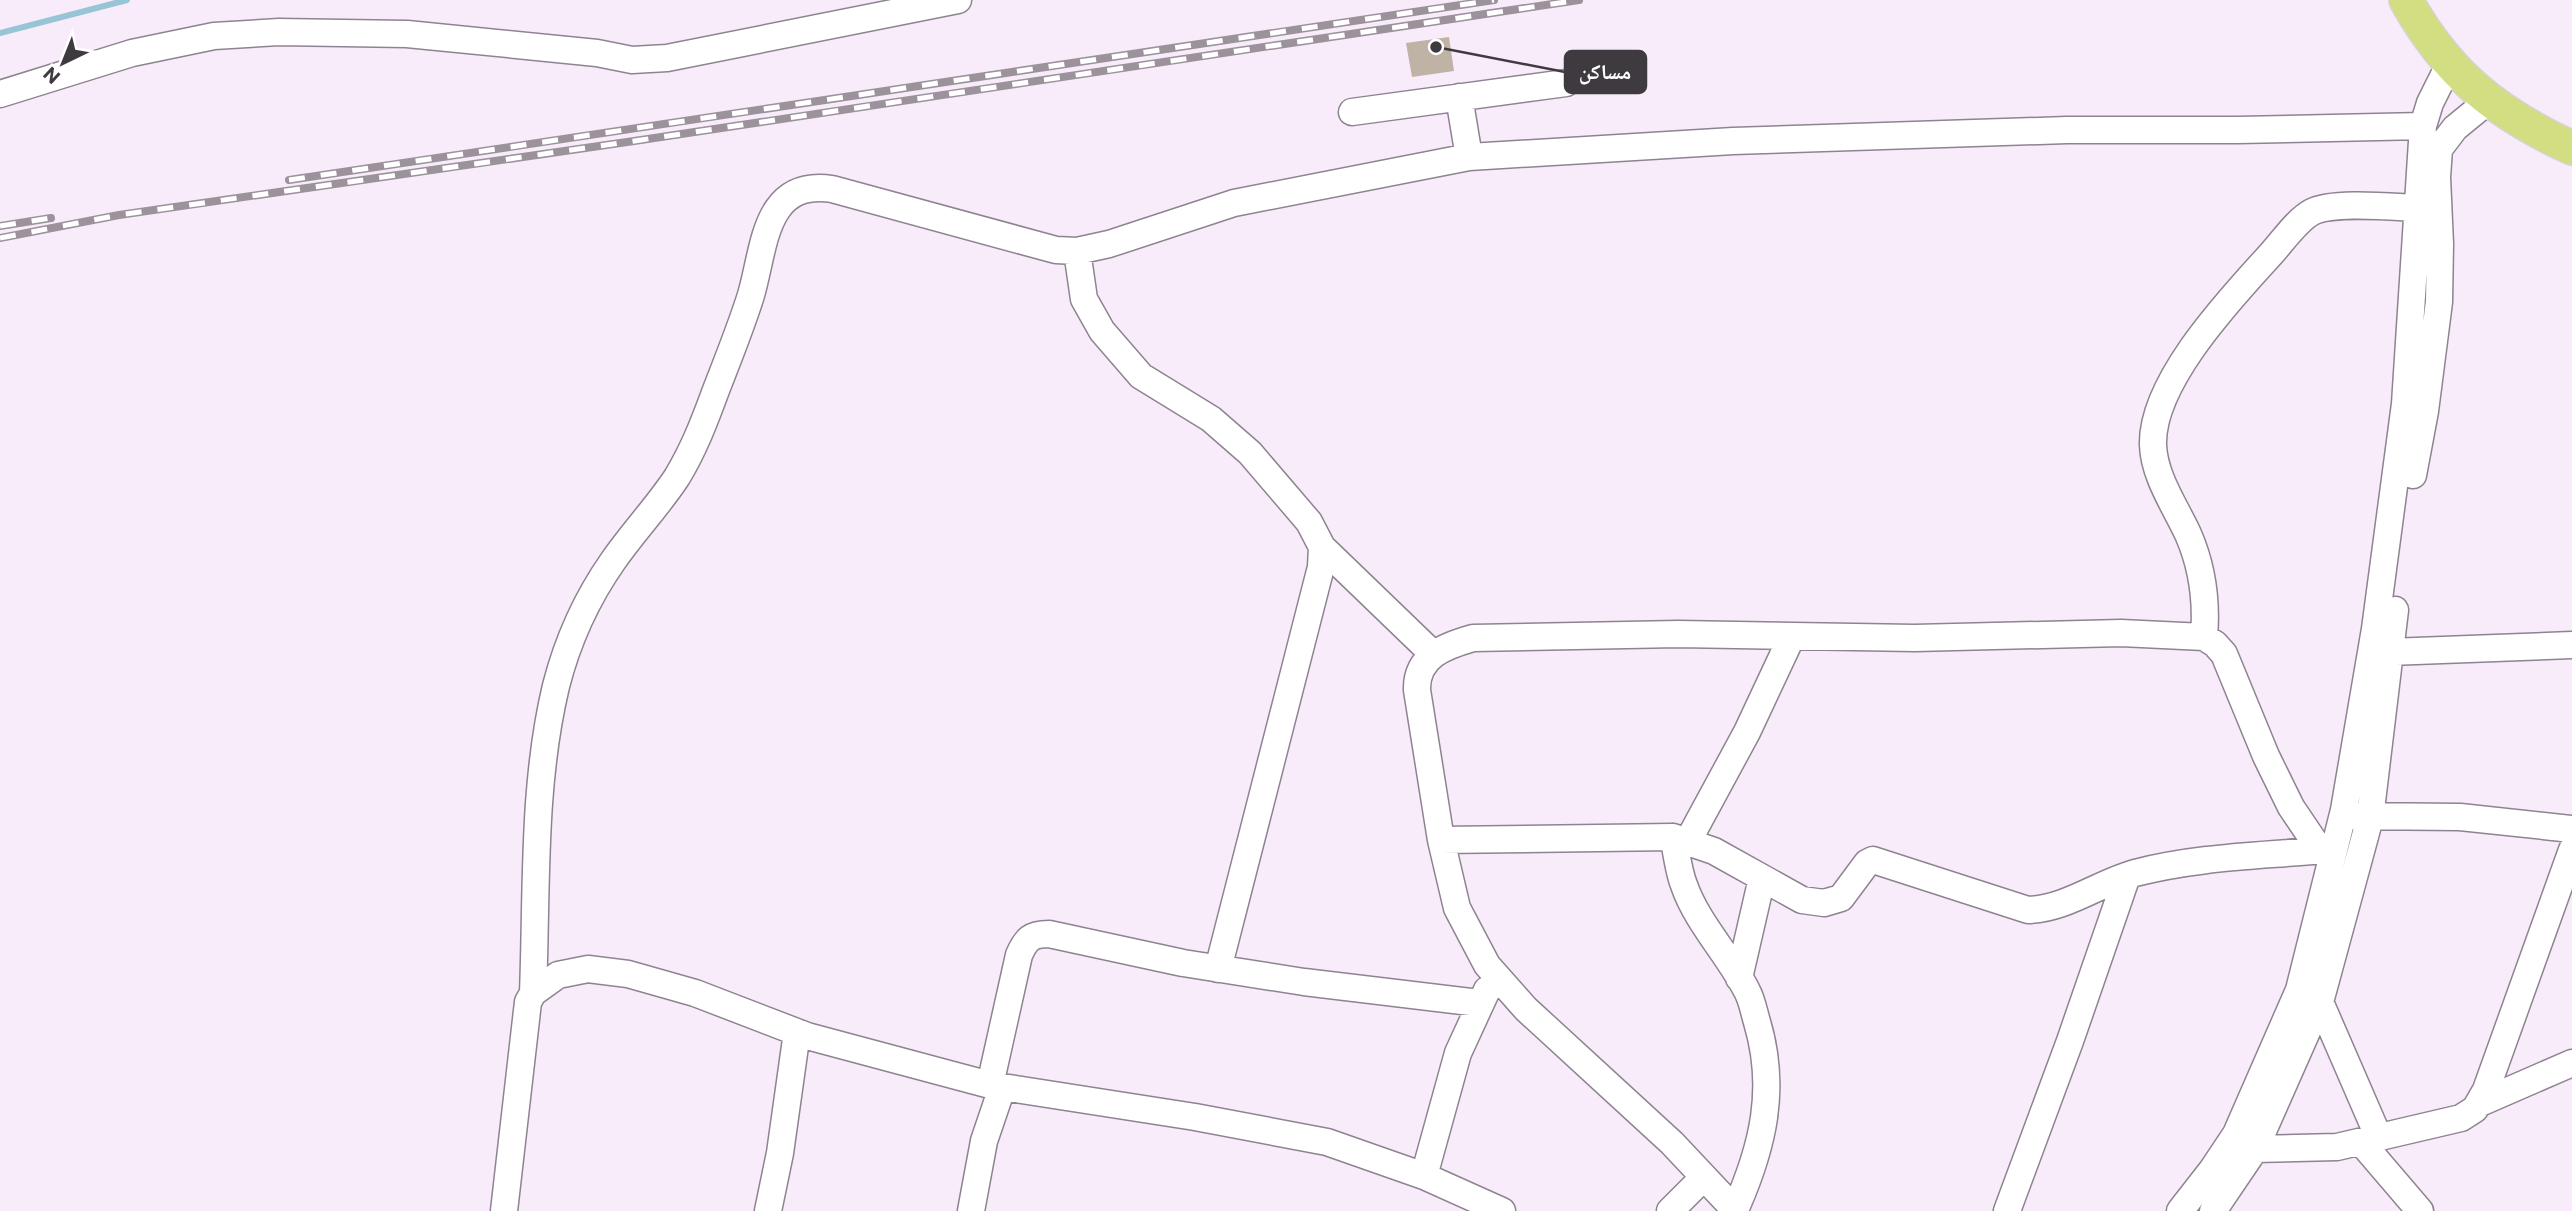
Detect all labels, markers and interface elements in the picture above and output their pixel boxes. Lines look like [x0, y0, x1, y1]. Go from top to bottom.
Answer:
north arrow [28, 28, 98, 98]
callout: مساكن [1565, 51, 1646, 93]
text: مساكن [1579, 58, 1631, 85]
text: N [38, 63, 64, 89]

